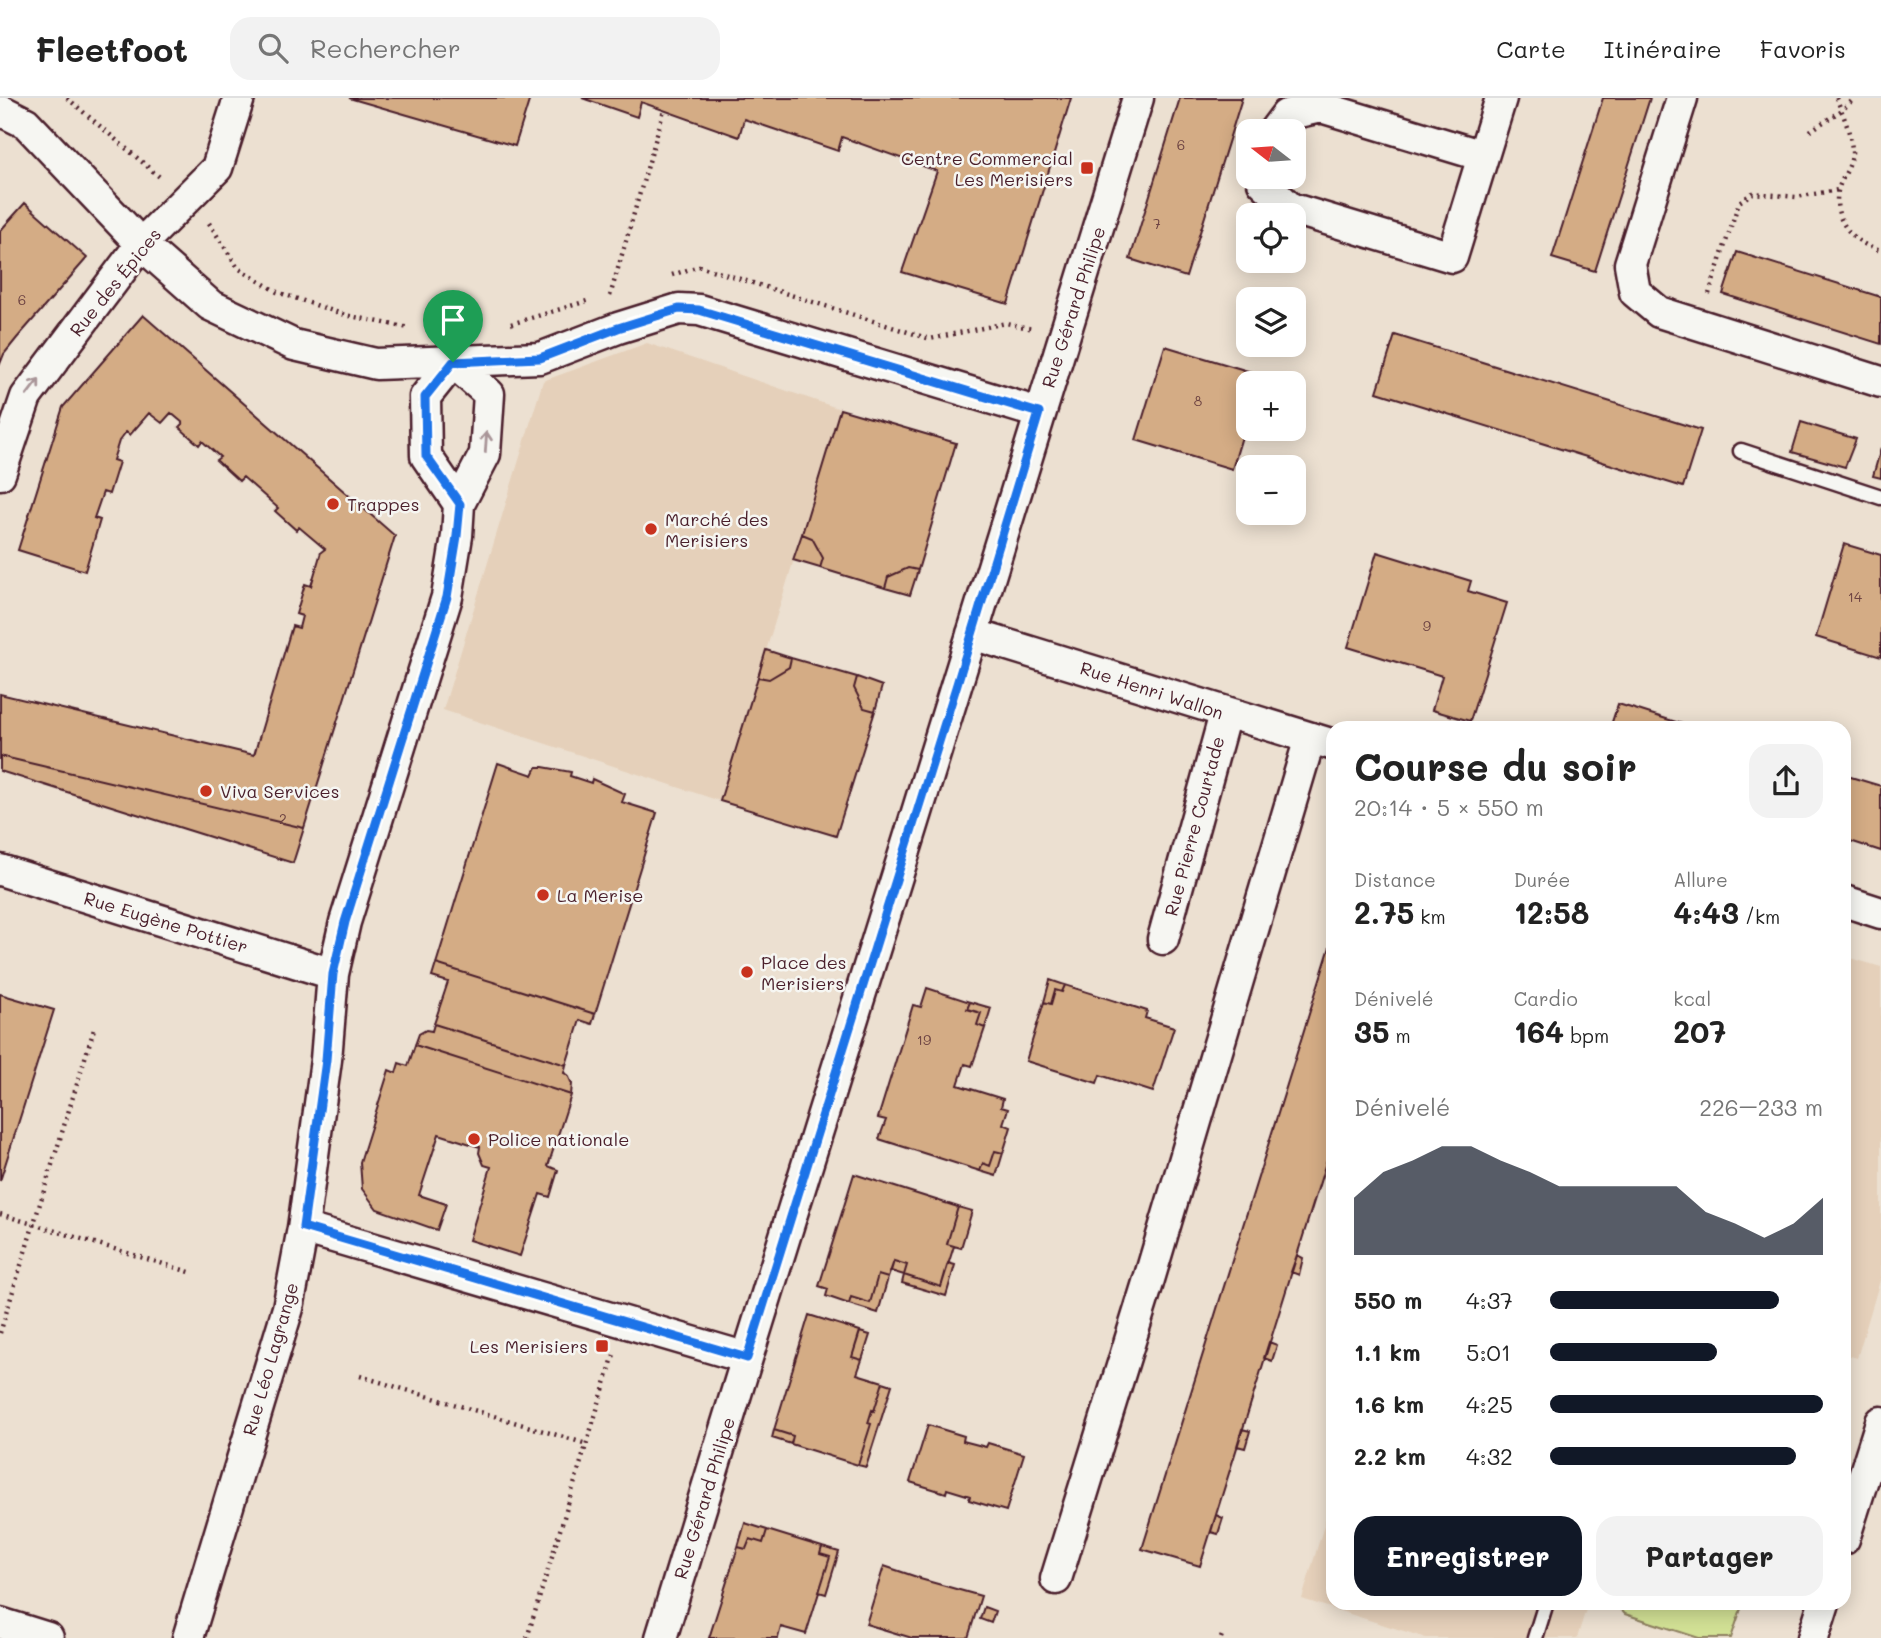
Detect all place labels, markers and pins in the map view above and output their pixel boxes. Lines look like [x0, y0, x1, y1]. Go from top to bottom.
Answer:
place label: Centre Commercial Les Merisiers [901, 146, 1073, 191]
marker: Centre Commercial Les Merisiers [1079, 160, 1095, 176]
pin [423, 290, 483, 362]
place label: Trappes [347, 492, 419, 516]
marker: Trappes [325, 496, 341, 512]
place label: Marché des Merisiers [665, 507, 769, 552]
marker: Marché des Merisiers [643, 521, 659, 537]
place label: Viva Services [220, 779, 339, 803]
marker: Viva Services [198, 783, 214, 799]
place label: La Merise [557, 883, 643, 907]
marker: La Merise [535, 887, 551, 903]
place label: Place des Merisiers [761, 950, 847, 995]
marker: Place des Merisiers [739, 964, 755, 980]
place label: Police nationale [488, 1127, 629, 1151]
marker: Police nationale [466, 1131, 482, 1147]
place label: Les Merisiers [470, 1334, 588, 1358]
marker: Les Merisiers [594, 1338, 610, 1354]

